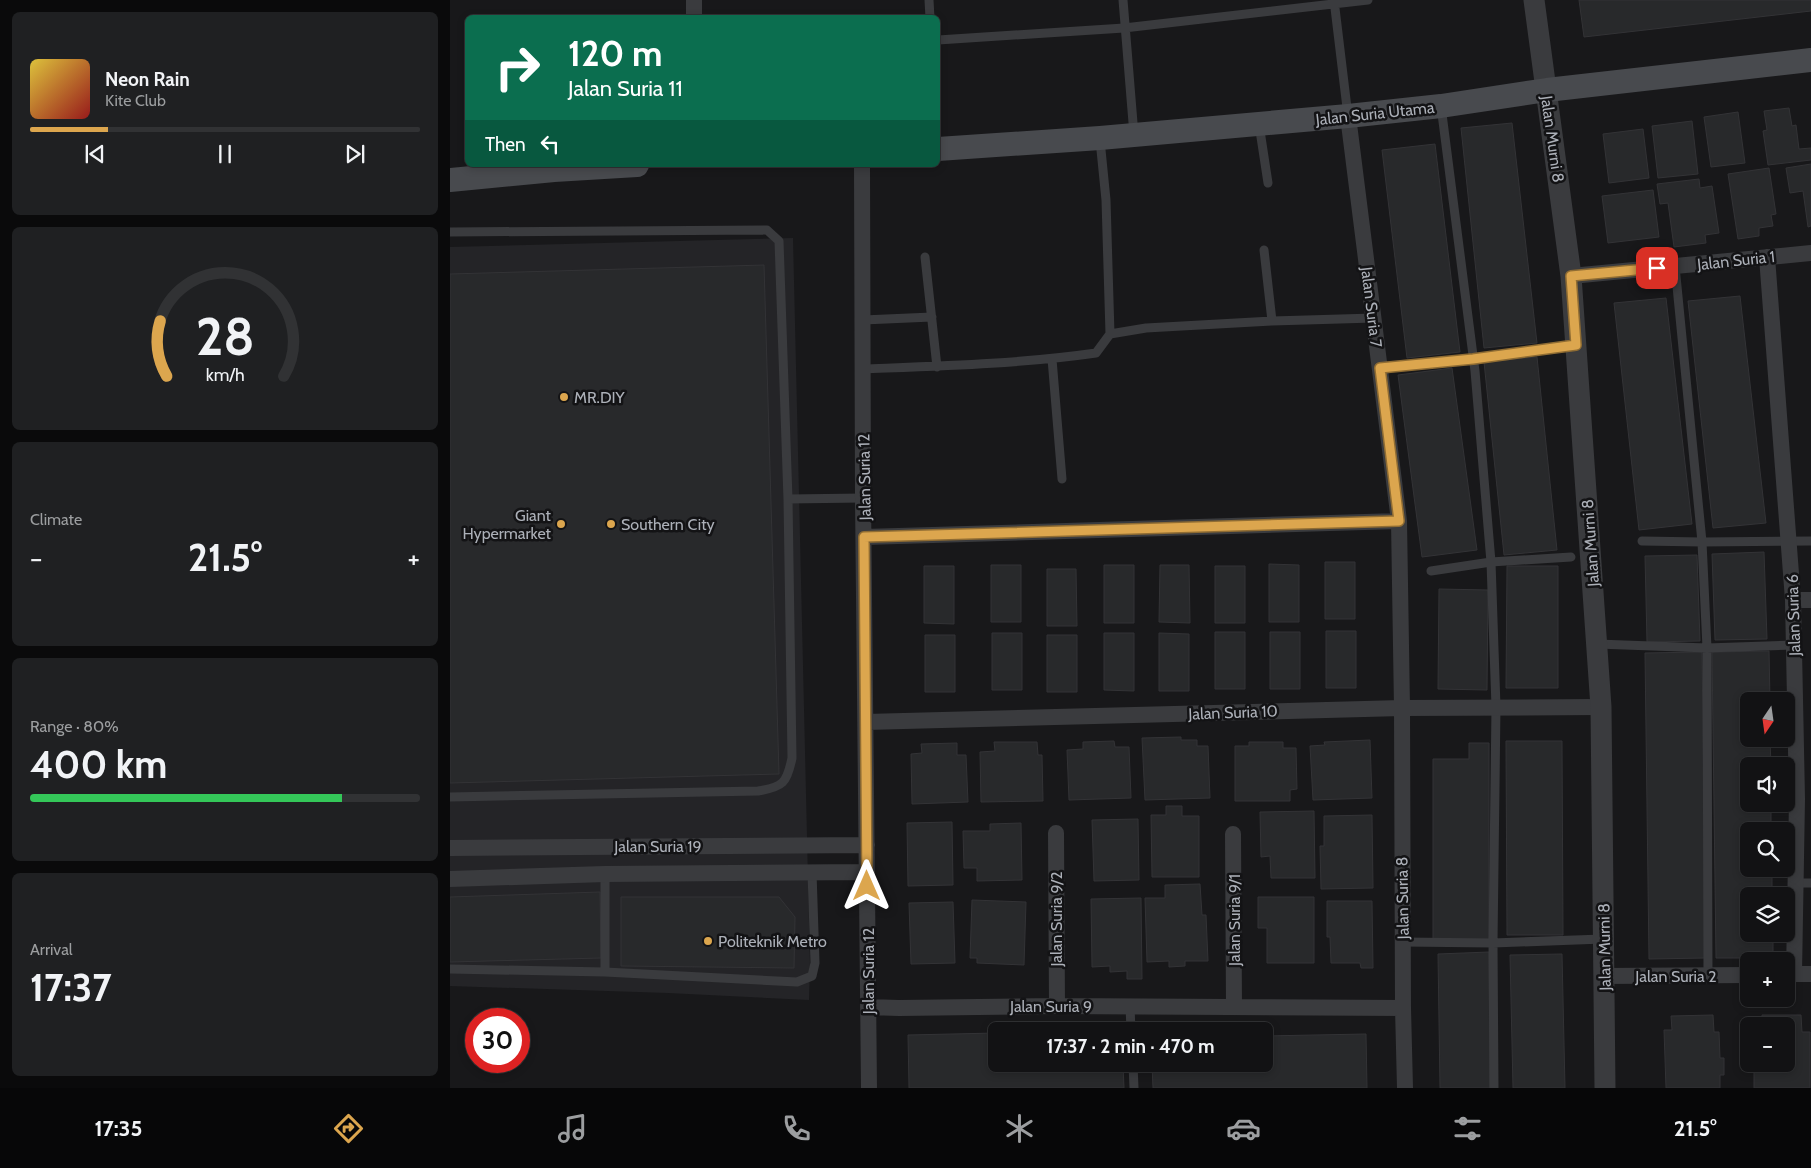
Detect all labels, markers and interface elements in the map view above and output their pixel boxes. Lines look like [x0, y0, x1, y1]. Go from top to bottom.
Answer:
text: 120 m [568, 32, 662, 75]
icon: right [485, 35, 550, 100]
text: Neon Rain [105, 68, 190, 91]
text: Jalan Suria 11 [568, 75, 683, 102]
text: Kite Club [105, 91, 166, 110]
street label: Jalan Murni 8 [1537, 93, 1568, 184]
street label: Jalan Suria Utama [1314, 98, 1436, 129]
icon: left [536, 130, 564, 158]
text: Then [485, 133, 526, 156]
icon: previous [81, 140, 109, 168]
icon: pause [211, 140, 239, 168]
icon: next [341, 140, 369, 168]
pin [1636, 247, 1678, 289]
street label: Jalan Suria 1 [1695, 247, 1776, 274]
icon: arrive [1643, 254, 1671, 282]
street label: Jalan Suria 7 [1357, 265, 1386, 348]
text: 28 [196, 305, 254, 368]
text: km/h [205, 364, 245, 385]
place label: MR.DIY [574, 388, 626, 407]
marker: MR.DIY [558, 391, 570, 403]
street label: Jalan Suria 12 [854, 434, 875, 521]
street label: Jalan Murni 8 [1578, 499, 1603, 588]
place label: Giant Hypermarket [462, 506, 552, 543]
text: Climate [30, 510, 82, 529]
place label: Southern City [621, 515, 715, 534]
marker: Giant Hypermarket [555, 518, 567, 530]
marker: Southern City [605, 518, 617, 530]
text: 21.5° [188, 534, 262, 581]
text: − [30, 541, 42, 575]
text: + [408, 541, 420, 575]
street label: Jalan Suria 6 [1783, 574, 1804, 657]
north arrow [1740, 692, 1795, 748]
map controls [1740, 692, 1795, 1072]
street label: Jalan Suria 10 [1187, 701, 1278, 724]
text: Range · 80% [30, 717, 119, 736]
text: 400 km [30, 741, 167, 788]
button: sound [1740, 757, 1795, 812]
button: search [1740, 822, 1795, 877]
street label: Jalan Suria 19 [613, 837, 702, 856]
street label: Jalan Suria 8 [1392, 857, 1413, 940]
position arrow [840, 859, 892, 911]
street label: Jalan Suria 9/2 [1047, 871, 1066, 968]
street label: Jalan Suria 9/1 [1225, 874, 1244, 967]
button: layers [1740, 887, 1795, 942]
street label: Jalan Murni 8 [1594, 903, 1615, 992]
street label: Jalan Suria 12 [859, 928, 878, 1015]
place label: Politeknik Metro [718, 932, 827, 951]
marker: Politeknik Metro [702, 935, 714, 947]
text: Arrival [30, 940, 73, 959]
button: + [1740, 952, 1795, 1007]
text: 17:37 [30, 964, 112, 1011]
street label: Jalan Suria 2 [1634, 967, 1717, 986]
street label: Jalan Suria 9 [1009, 997, 1092, 1016]
speed limit sign: 30 [465, 1008, 530, 1073]
button: − [1740, 1017, 1795, 1072]
text: 17:37 · 2 min · 470 m [1046, 1035, 1215, 1058]
icon: directions [331, 1111, 366, 1146]
icon: music [555, 1111, 590, 1146]
icon: phone [779, 1111, 814, 1146]
icon: climate [1002, 1111, 1037, 1146]
icon: car [1226, 1111, 1261, 1146]
icon: filters [1450, 1111, 1485, 1146]
text: 17:35 [94, 1115, 142, 1142]
text: 21.5° [1674, 1115, 1717, 1142]

